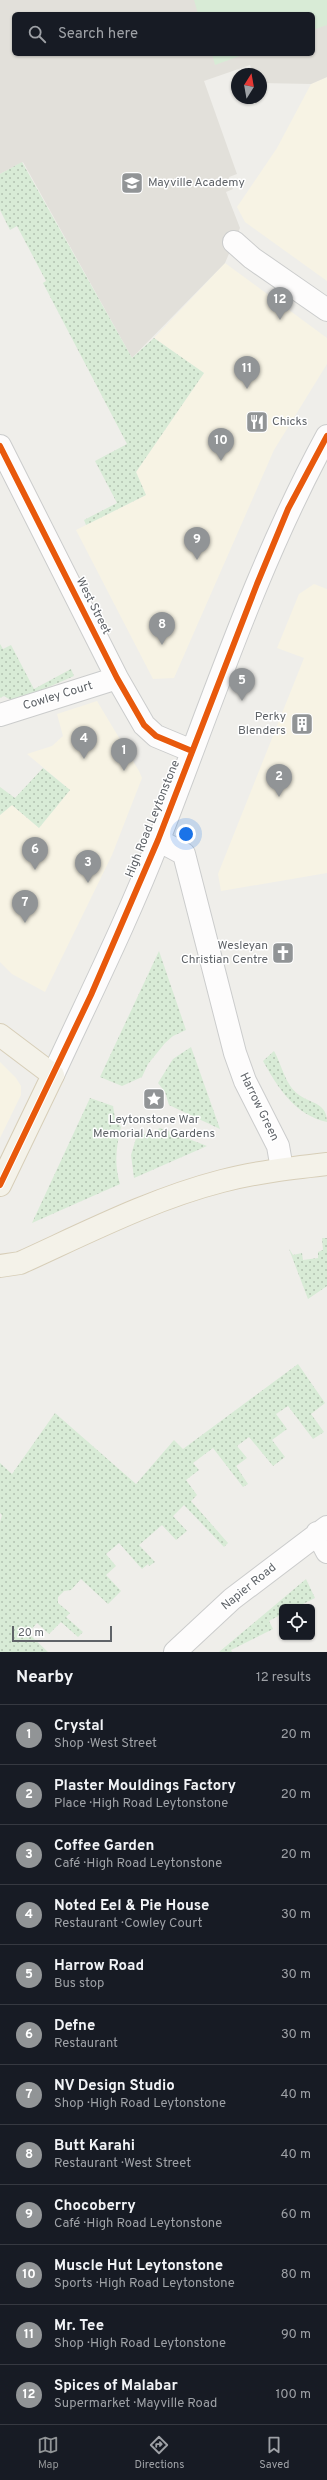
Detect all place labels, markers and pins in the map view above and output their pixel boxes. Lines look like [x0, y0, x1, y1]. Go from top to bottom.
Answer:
school or university icon: Mayville Academy [119, 170, 145, 196]
place label: Mayville Academy [148, 175, 245, 191]
pin: 12 [267, 287, 293, 320]
pin: 11 [234, 356, 260, 389]
restaurant icon: Chicks [244, 409, 270, 435]
place label: Chicks [272, 414, 307, 430]
pin: 10 [208, 428, 234, 461]
pin: 9 [184, 527, 210, 560]
pin: 8 [149, 612, 175, 645]
pin: 5 [229, 668, 255, 701]
place label: Perky Blenders [238, 709, 286, 739]
building icon: Perky Blenders [289, 711, 315, 737]
pin: 4 [71, 726, 97, 759]
pin: 1 [111, 738, 137, 771]
pin: 2 [266, 764, 292, 797]
pin: 6 [22, 837, 48, 870]
pin: 3 [75, 850, 101, 883]
pin: 7 [12, 890, 38, 923]
place label: Wesleyan Christian Centre [181, 938, 268, 968]
church icon: Wesleyan Christian Centre [270, 940, 296, 966]
place icon: Leytonstone War Memorial And Gardens [141, 1086, 167, 1112]
place label: Leytonstone War Memorial And Gardens [93, 1112, 215, 1142]

